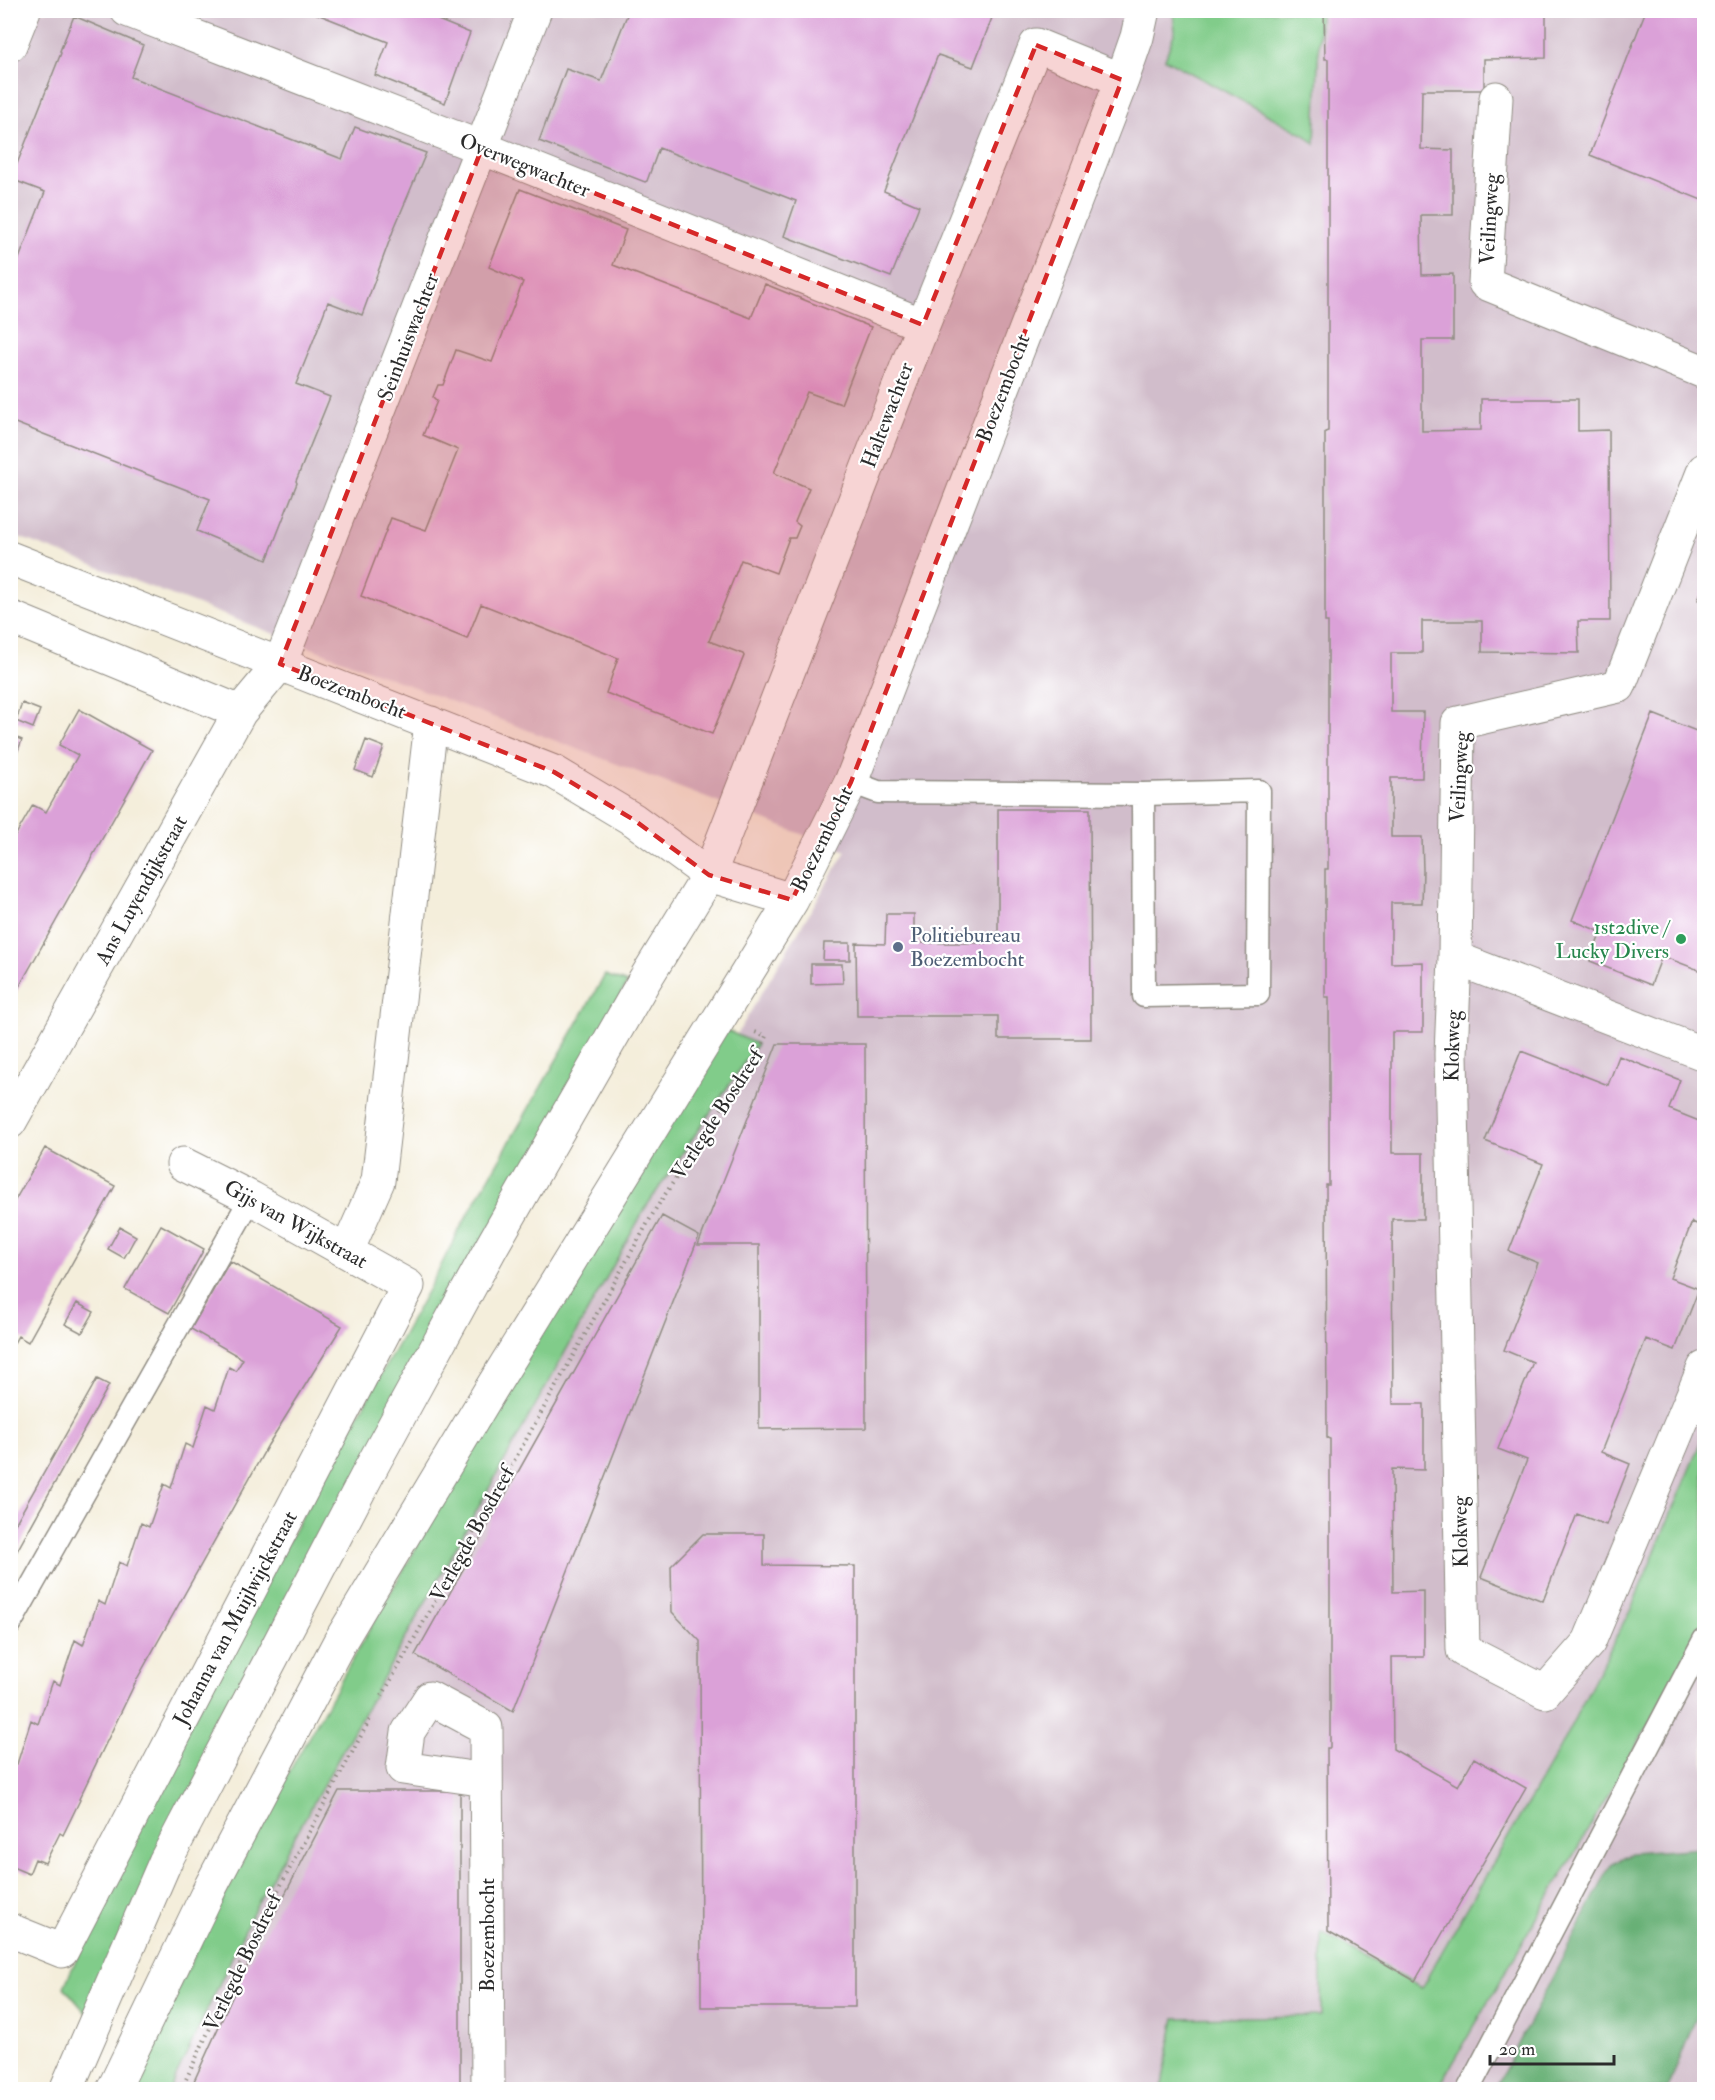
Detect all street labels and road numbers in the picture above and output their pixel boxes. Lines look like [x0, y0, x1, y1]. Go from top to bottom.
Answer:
street label: Overwegwachter [455, 127, 594, 204]
street label: Veilingweg [1474, 172, 1505, 265]
street label: Seinhuiswachter [372, 269, 445, 405]
street label: Boezembocht [970, 330, 1037, 446]
street label: Haltewachter [855, 358, 920, 472]
street label: Boezembocht [294, 659, 410, 726]
street label: Veilingweg [1444, 730, 1475, 823]
street label: Boezembocht [785, 782, 860, 897]
street label: Ans Luyendijkstraat [89, 811, 194, 971]
street label: Klokweg [1438, 1009, 1467, 1082]
street label: Verlegde Bosdreef [665, 1041, 772, 1185]
street label: Gijs van Wijkstraat [219, 1174, 372, 1275]
street label: Verlegde Bosdreef [424, 1459, 522, 1607]
street label: Klokweg [1446, 1495, 1475, 1568]
street label: Johanna van Muijlwijckstraat [167, 1506, 304, 1731]
street label: Boezembocht [474, 1878, 501, 1992]
street label: Verlegde Bosdreef [197, 1886, 289, 2036]

